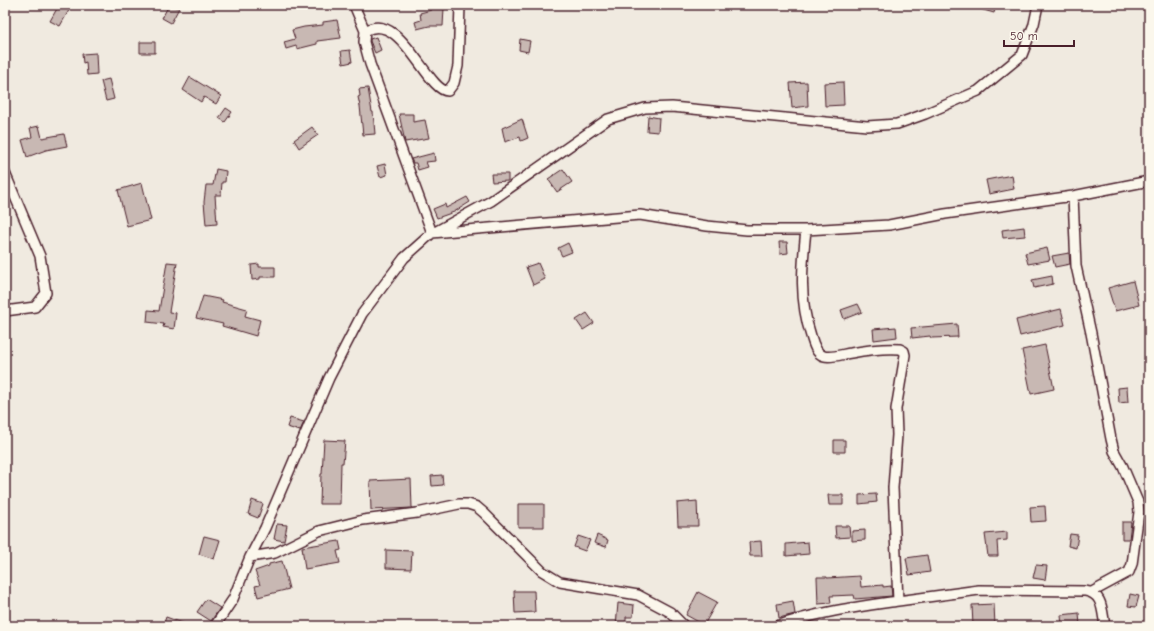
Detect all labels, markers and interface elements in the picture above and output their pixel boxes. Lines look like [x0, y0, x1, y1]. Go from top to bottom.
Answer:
scale bar [1004, 22, 1074, 48]
text: 50 m [1010, 29, 1038, 43]

